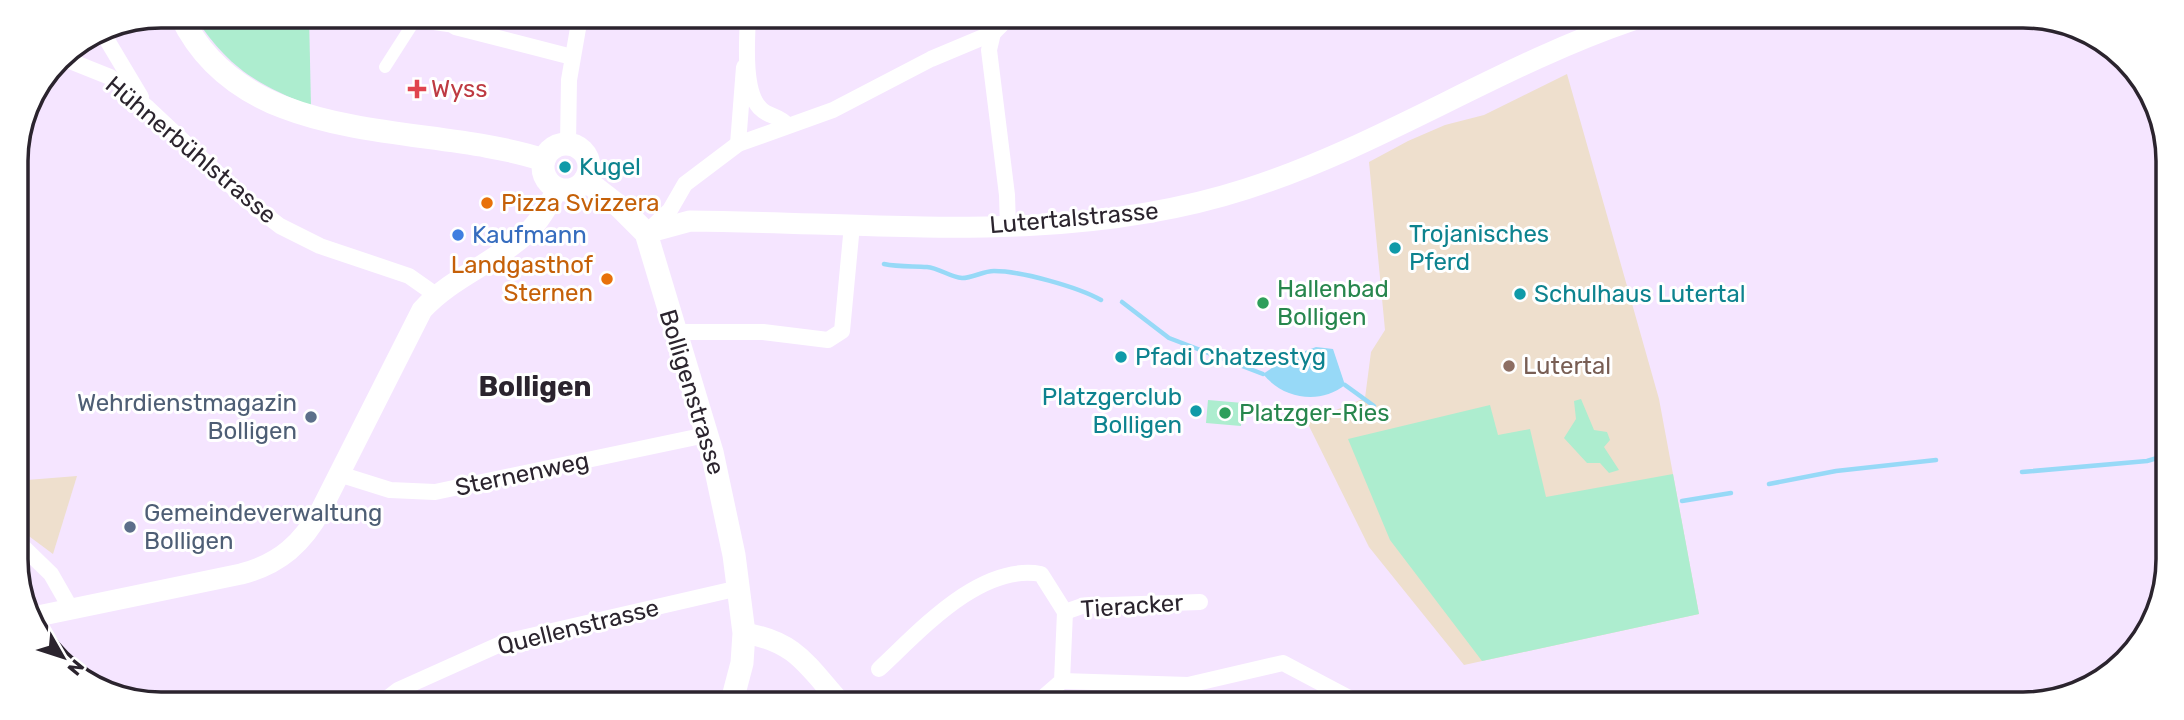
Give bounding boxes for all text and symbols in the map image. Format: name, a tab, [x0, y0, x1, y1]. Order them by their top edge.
street label: Hühnerbühlstrasse	[100, 70, 282, 230]
place label: Wyss	[431, 75, 488, 103]
marker: Wyss	[409, 81, 425, 97]
place label: Kugel	[579, 153, 641, 181]
marker: Kugel	[557, 159, 573, 175]
place label: Pizza Svizzera	[501, 189, 660, 217]
marker: Pizza Svizzera	[479, 195, 495, 211]
street label: Lutertalstrasse	[988, 197, 1160, 239]
place label: Trojanisches Pferd	[1409, 220, 1549, 276]
place label: Kaufmann	[472, 221, 587, 249]
marker: Kaufmann	[450, 227, 466, 243]
marker: Trojanisches Pferd	[1387, 240, 1403, 256]
place label: Landgasthof Sternen	[451, 251, 594, 307]
marker: Landgasthof Sternen	[599, 271, 615, 287]
place label: Hallenbad Bolligen	[1277, 275, 1389, 331]
place label: Schulhaus Lutertal	[1534, 280, 1745, 308]
marker: Schulhaus Lutertal	[1512, 286, 1528, 302]
marker: Hallenbad Bolligen	[1255, 295, 1271, 311]
street label: Bolligenstrasse	[654, 306, 730, 478]
place label: Pfadi Chatzestyg	[1135, 343, 1326, 371]
marker: Pfadi Chatzestyg	[1113, 349, 1129, 365]
place label: Lutertal	[1523, 352, 1611, 380]
marker: Lutertal	[1501, 358, 1517, 374]
district label: Bolligen	[478, 370, 592, 403]
place label: Platzgerclub Bolligen	[1042, 383, 1182, 439]
place label: Wehrdienstmagazin Bolligen	[77, 389, 297, 445]
place label: Platzger-Ries	[1239, 399, 1389, 427]
marker: Platzgerclub Bolligen	[1188, 403, 1204, 419]
marker: Platzger-Ries	[1217, 405, 1233, 421]
marker: Wehrdienstmagazin Bolligen	[303, 409, 319, 425]
street label: Sternenweg	[453, 446, 591, 502]
place label: Gemeindeverwaltung Bolligen	[144, 499, 382, 555]
marker: Gemeindeverwaltung Bolligen	[122, 519, 138, 535]
street label: Tieracker	[1080, 588, 1184, 624]
street label: Quellenstrasse	[494, 593, 662, 661]
north arrow	[28, 622, 98, 692]
text: N	[63, 655, 89, 680]

